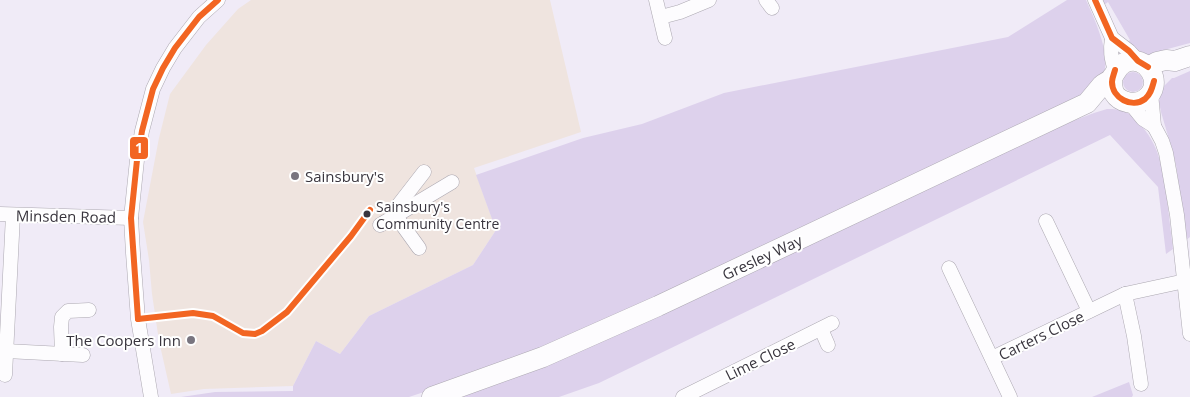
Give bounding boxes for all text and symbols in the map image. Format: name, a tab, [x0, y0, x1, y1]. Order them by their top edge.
line badge: 1	[129, 136, 149, 160]
text: 1	[135, 138, 143, 157]
place label: Sainsbury's	[305, 166, 384, 186]
marker: Sainsbury's	[289, 170, 301, 182]
place label: Sainsbury's Community Centre	[376, 197, 499, 233]
street label: Minsden Road	[16, 205, 116, 227]
marker: Sainsbury's Community Centre	[362, 209, 372, 219]
street label: Gresley Way	[719, 230, 806, 284]
street label: Carters Close	[995, 306, 1087, 364]
place label: The Coopers Inn	[66, 330, 181, 350]
street label: Lime Close	[722, 333, 798, 385]
marker: The Coopers Inn	[185, 334, 197, 346]

